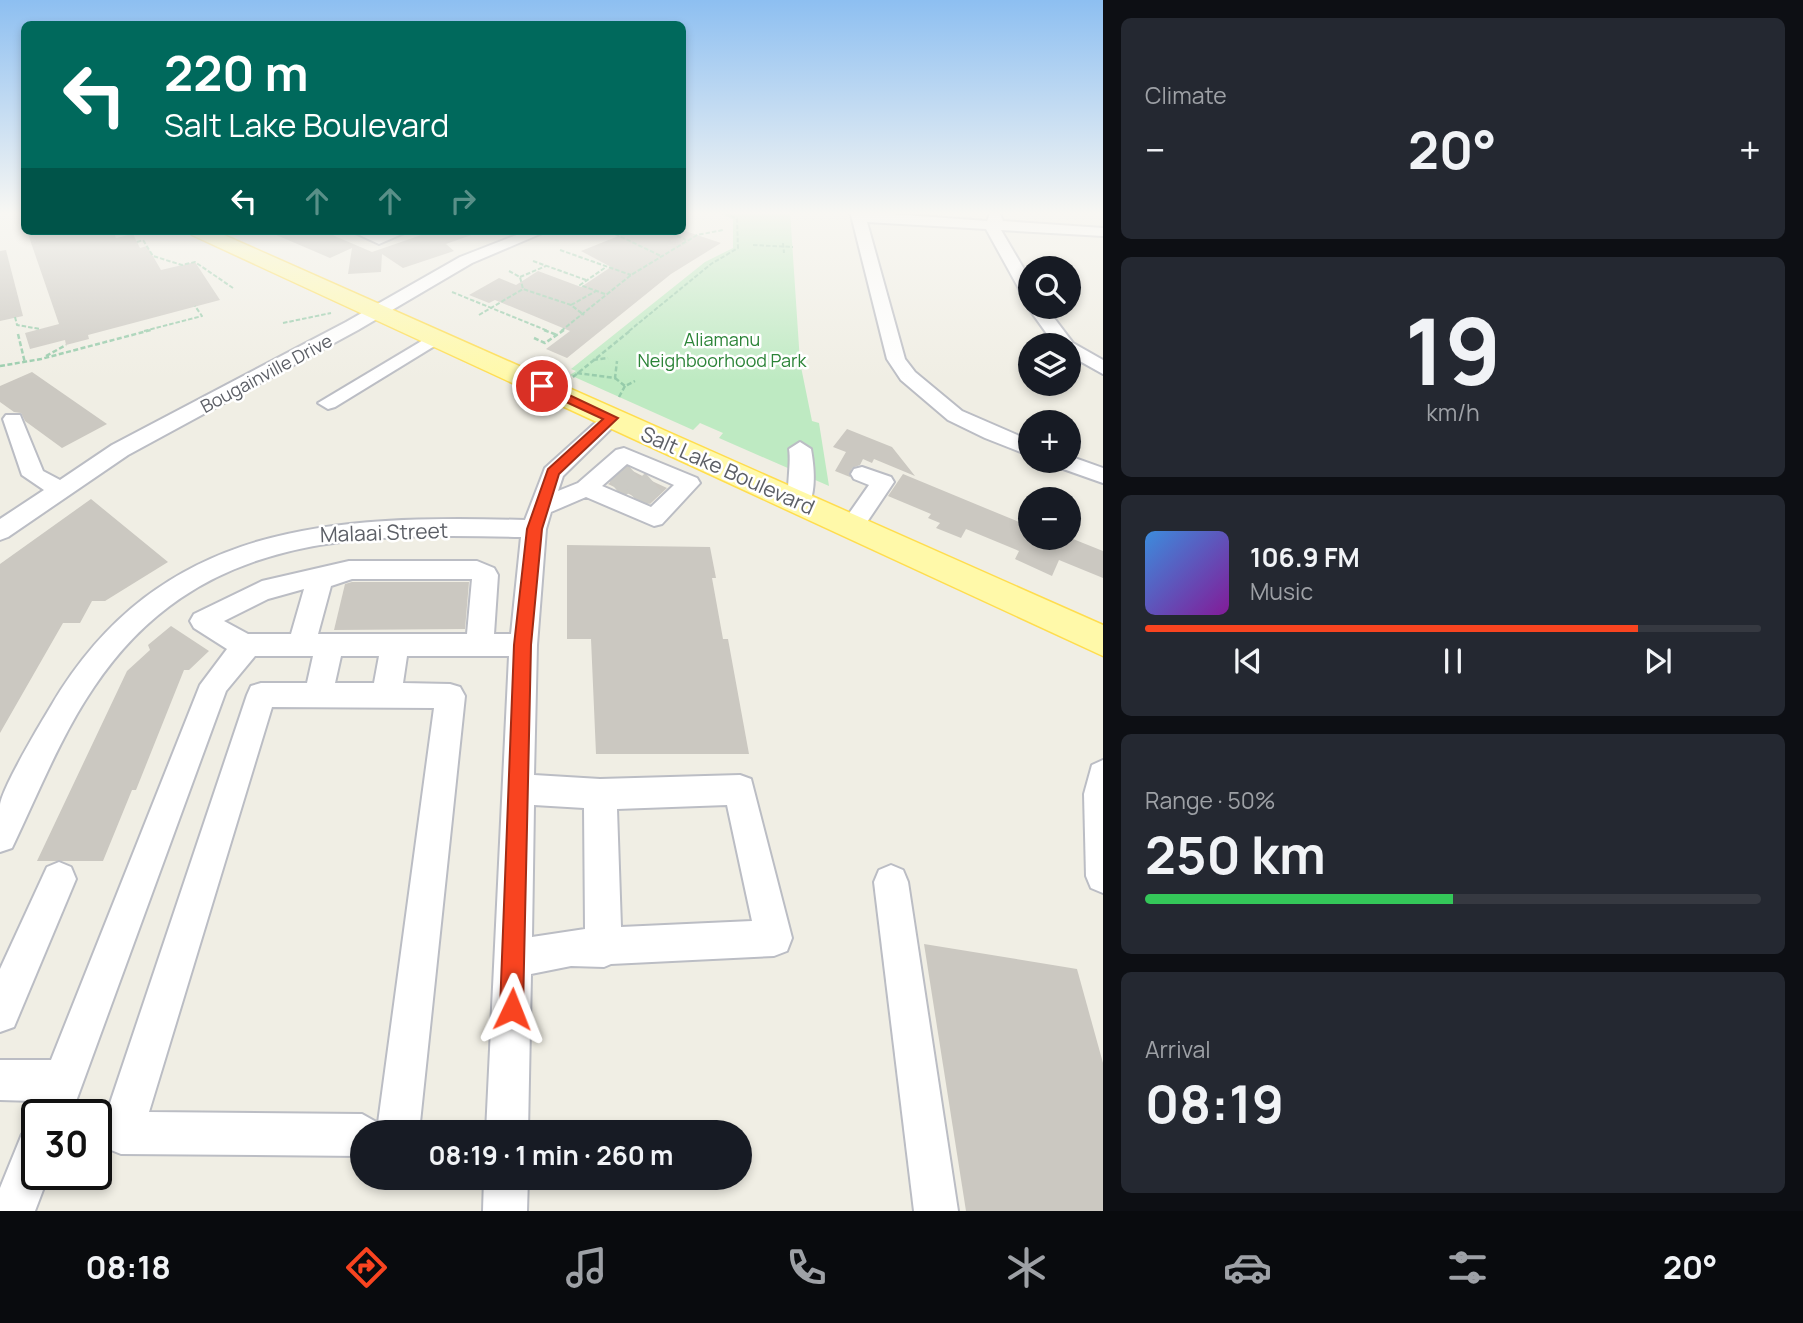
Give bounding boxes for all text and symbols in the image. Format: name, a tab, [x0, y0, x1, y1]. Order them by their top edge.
text: 220 m	[164, 39, 308, 106]
icon: left	[49, 49, 140, 140]
text: Climate	[1145, 79, 1227, 111]
text: Salt Lake Boulevard	[164, 103, 449, 147]
text: 20°	[1408, 114, 1497, 185]
text: −	[1145, 123, 1166, 175]
text: +	[1739, 123, 1761, 175]
icon: left	[225, 182, 263, 220]
icon: ahead	[298, 182, 336, 220]
icon: ahead	[371, 182, 409, 220]
icon: right	[444, 182, 482, 220]
map controls	[1018, 256, 1081, 550]
button: search	[1018, 256, 1081, 319]
text: 19	[1405, 288, 1501, 412]
park label: Aliamanu Neighboorhood Park	[638, 327, 808, 372]
street label: Bougainville Drive	[196, 328, 336, 418]
button: layers	[1018, 333, 1081, 396]
pin	[512, 356, 572, 416]
icon: arrive	[523, 367, 561, 405]
text: km/h	[1426, 396, 1480, 428]
button: +	[1018, 410, 1081, 473]
street label: Salt Lake Boulevard	[637, 419, 819, 521]
button: −	[1018, 487, 1081, 550]
street label: Malaai Street	[319, 516, 449, 548]
text: 106.9 FM	[1250, 539, 1360, 575]
text: Music	[1250, 575, 1313, 607]
icon: previous	[1229, 642, 1267, 680]
icon: pause	[1434, 642, 1472, 680]
icon: next	[1639, 642, 1677, 680]
text: Range · 50%	[1145, 784, 1275, 816]
text: 250 km	[1145, 819, 1326, 890]
position arrow	[475, 972, 549, 1046]
text: Arrival	[1145, 1033, 1211, 1065]
text: 08:19	[1145, 1068, 1284, 1139]
speed limit sign: 30	[21, 1099, 112, 1190]
text: 08:19 · 1 min · 260 m	[429, 1137, 674, 1173]
icon: directions	[342, 1243, 391, 1292]
icon: music	[562, 1243, 611, 1292]
icon: phone	[782, 1243, 831, 1292]
icon: climate	[1002, 1243, 1051, 1292]
icon: car	[1223, 1243, 1272, 1292]
icon: filters	[1443, 1243, 1492, 1292]
text: 08:18	[86, 1245, 171, 1289]
text: 20°	[1663, 1245, 1717, 1289]

